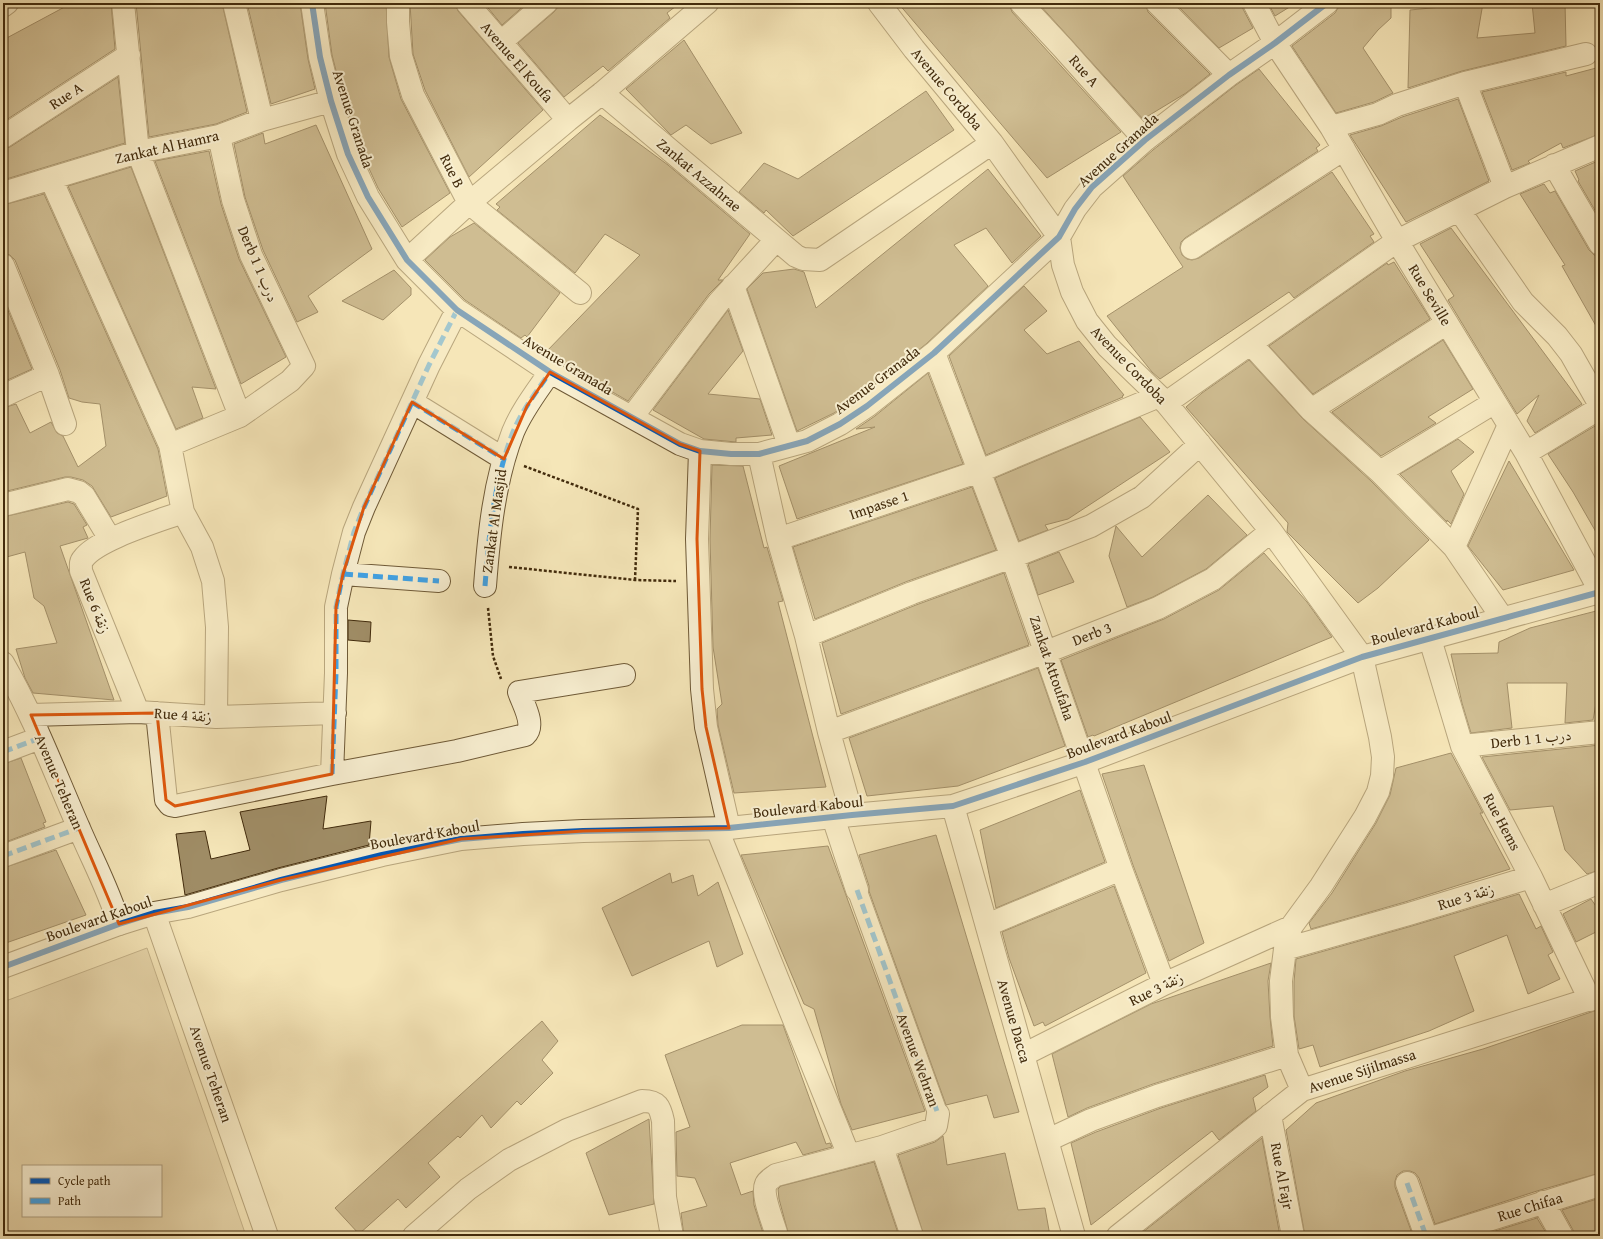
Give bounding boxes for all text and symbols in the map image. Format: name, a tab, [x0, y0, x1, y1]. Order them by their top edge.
street label: Avenue El Koufa	[476, 17, 558, 107]
street label: Avenue Cordoba	[907, 43, 988, 134]
street label: Rue A	[1065, 50, 1104, 91]
street label: Avenue Granada	[328, 67, 379, 171]
street label: Rue A	[45, 77, 87, 114]
street label: Avenue Granada	[1073, 108, 1163, 192]
street label: Zankat Al Hamra	[113, 124, 221, 169]
street label: Zankat Azzahrae	[652, 133, 746, 216]
street label: Rue B	[435, 150, 470, 191]
street label: Derb 1 درب 1	[233, 222, 284, 305]
street label: Rue Seville	[1404, 260, 1457, 330]
street label: Avenue Cordoba	[1086, 321, 1172, 409]
street label: Avenue Granada	[519, 329, 617, 400]
street label: Avenue Granada	[830, 341, 924, 419]
street label: Zankat Al Masjid	[476, 467, 511, 574]
street label: Impasse 1	[846, 485, 911, 524]
street label: Rue 6 زنقة	[75, 575, 116, 637]
street label: Boulevard Kaboul	[1369, 601, 1481, 650]
street label: Zankat Attoufaha	[1025, 613, 1080, 723]
street label: Derb 3	[1069, 616, 1115, 651]
street label: Rue 4 زنقة	[153, 702, 213, 727]
street label: Boulevard Kaboul	[1063, 706, 1174, 763]
street label: Derb 1 درب 1	[1490, 724, 1572, 753]
street label: Avenue Teheran	[30, 731, 89, 833]
street label: Rue Hems	[1479, 789, 1526, 854]
street label: Boulevard Kaboul	[752, 790, 864, 823]
street label: Boulevard Kaboul	[369, 815, 481, 854]
street label: Rue 3 زنقة	[1435, 878, 1497, 915]
street label: Boulevard Kaboul	[43, 891, 155, 946]
street label: Rue 3 زنقة	[1125, 966, 1186, 1011]
street label: Avenue Dacca	[993, 977, 1036, 1065]
street label: Avenue Wehran	[892, 1010, 945, 1110]
street label: Avenue Teheran	[185, 1023, 238, 1126]
street label: Avenue Sijilmassa	[1305, 1043, 1418, 1098]
street label: Rue Al Fajr	[1266, 1141, 1299, 1211]
legend	[22, 1165, 162, 1217]
text: Cycle path	[58, 1172, 111, 1189]
street label: Rue Chifaa	[1495, 1187, 1565, 1226]
text: Path	[58, 1192, 81, 1209]

